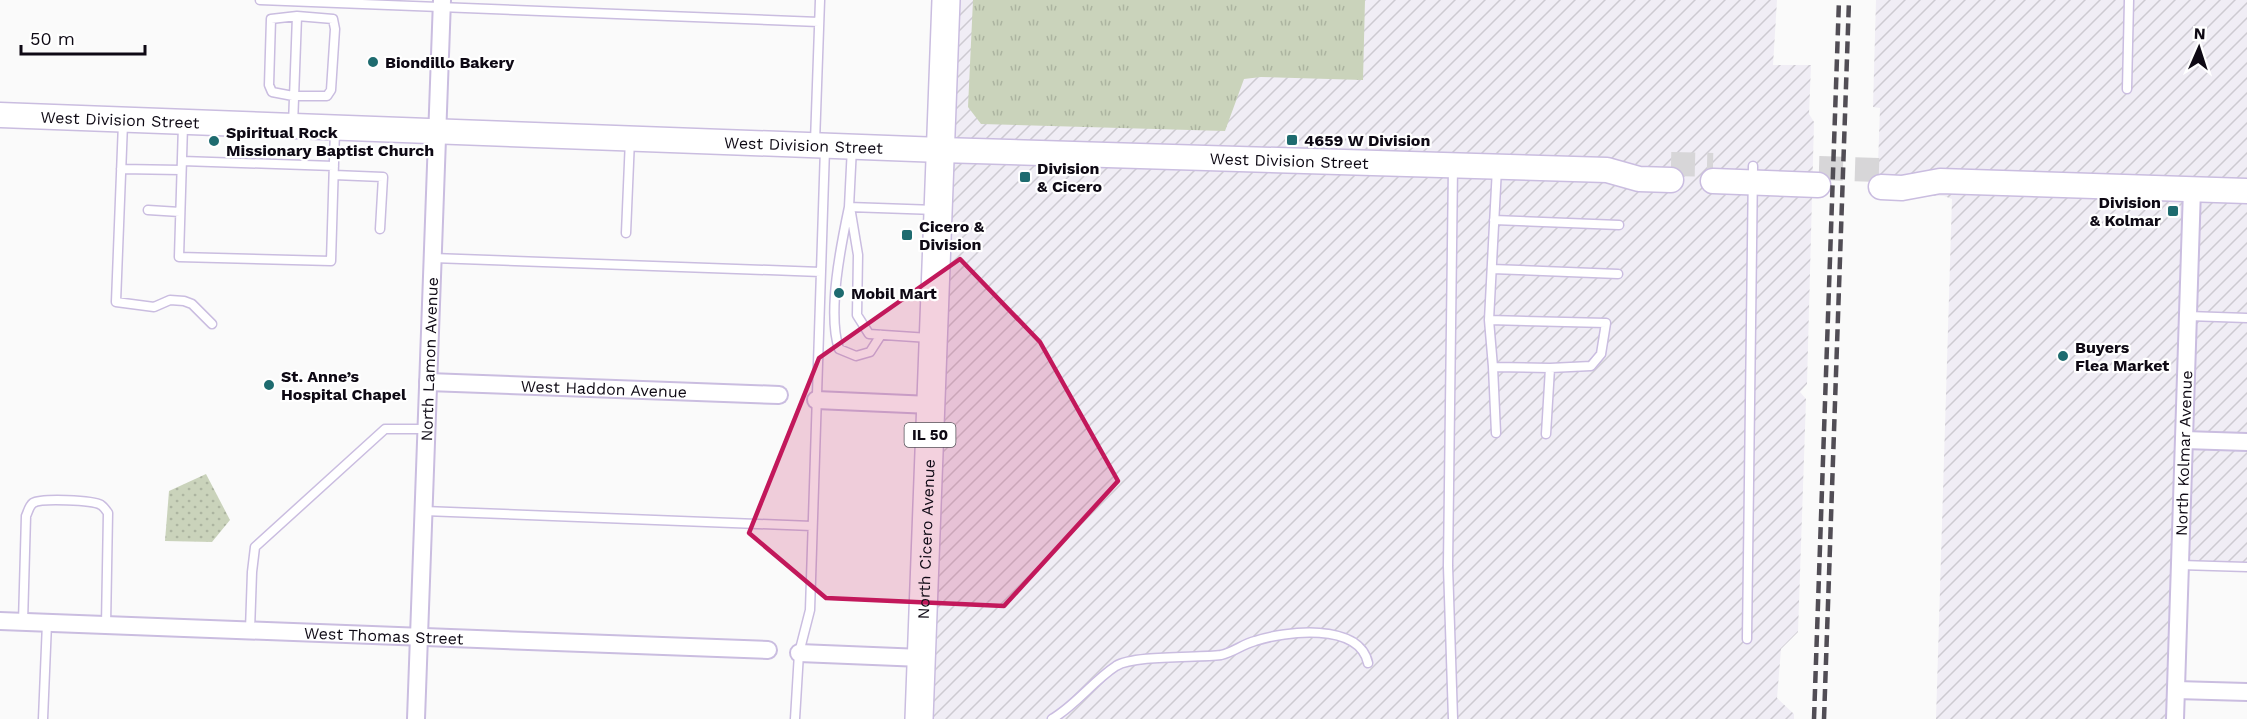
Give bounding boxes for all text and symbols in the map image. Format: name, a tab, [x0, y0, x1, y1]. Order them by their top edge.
scale bar	[21, 18, 146, 56]
north arrow	[2169, 18, 2229, 78]
text: N	[2193, 24, 2206, 43]
text: 50 m	[30, 28, 75, 49]
place label: Biondillo Bakery	[385, 53, 515, 72]
marker: Biondillo Bakery	[366, 55, 380, 69]
street label: West Division Street	[40, 108, 200, 132]
place label: Spiritual Rock Missionary Baptist Church	[226, 123, 434, 160]
place label: 4659 W Division	[1304, 131, 1430, 150]
street label: West Division Street	[724, 133, 883, 158]
marker: 4659 W Division	[1285, 133, 1299, 147]
marker: Spiritual Rock Missionary Baptist Church	[207, 134, 221, 148]
street label: West Division Street	[1209, 149, 1369, 173]
place label: Division & Cicero	[1037, 159, 1103, 196]
marker: Division & Cicero	[1018, 170, 1032, 184]
place label: Division & Kolmar	[2090, 193, 2161, 230]
marker: Division & Kolmar	[2166, 204, 2180, 218]
place label: Cicero & Division	[919, 217, 985, 254]
marker: Cicero & Division	[900, 228, 914, 242]
street label: North Lamon Avenue	[417, 277, 442, 442]
place label: Mobil Mart	[851, 284, 937, 303]
marker: Mobil Mart	[832, 286, 846, 300]
place label: Buyers Flea Market	[2075, 338, 2169, 375]
marker: Buyers Flea Market	[2056, 349, 2070, 363]
place label: St. Anne’s Hospital Chapel	[281, 367, 407, 404]
street label: North Kolmar Avenue	[2172, 370, 2196, 536]
street label: West Haddon Avenue	[520, 376, 687, 402]
marker: St. Anne’s Hospital Chapel	[262, 378, 276, 392]
road number: IL 50	[904, 423, 956, 447]
street label: North Cicero Avenue	[914, 459, 939, 620]
street label: West Thomas Street	[304, 623, 464, 649]

